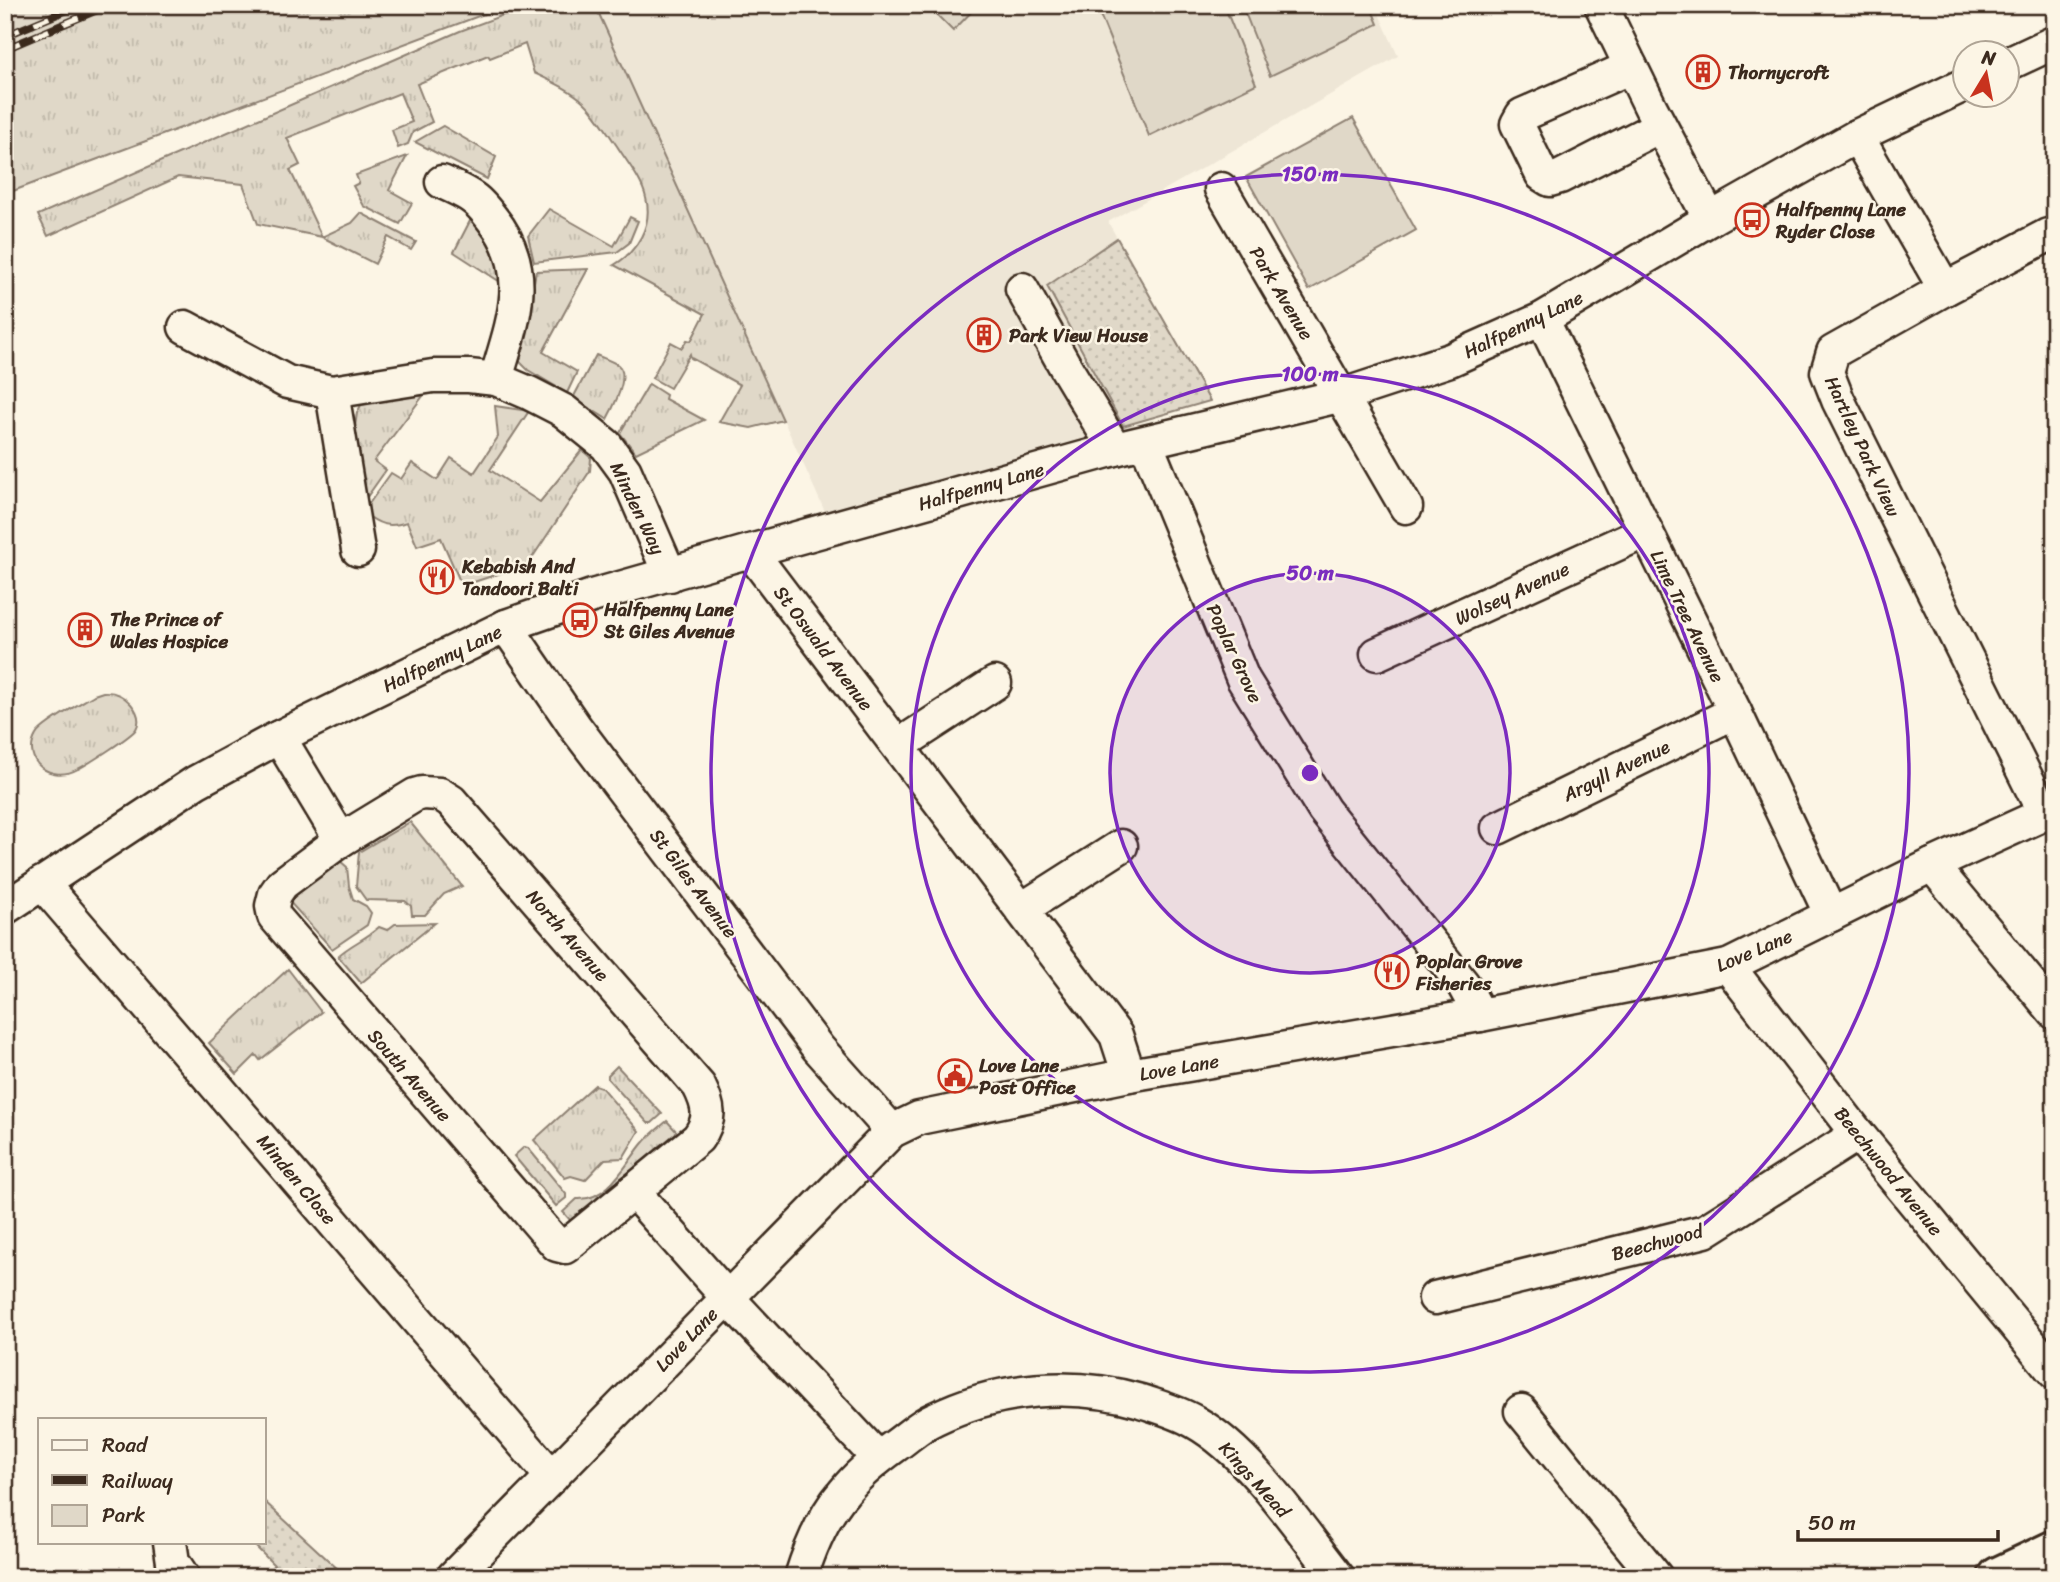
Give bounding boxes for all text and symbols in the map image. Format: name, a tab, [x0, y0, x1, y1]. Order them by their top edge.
north arrow	[1952, 38, 2022, 108]
text: N	[1979, 40, 1999, 75]
building icon: Thornycroft	[1684, 53, 1722, 91]
place label: Thornycroft	[1728, 56, 1830, 89]
text: 150 m	[1282, 155, 1339, 193]
place label: Halfpenny Lane Ryder Close	[1775, 193, 1906, 248]
bus stop icon: Halfpenny Lane Ryder Close	[1733, 201, 1771, 239]
street label: Park Avenue	[1240, 240, 1323, 347]
street label: Halfpenny Lane	[1458, 281, 1589, 368]
building icon: Park View House	[965, 316, 1003, 354]
place label: Park View House	[1009, 319, 1149, 352]
text: 100 m	[1281, 355, 1339, 393]
street label: Hartley Park View	[1815, 370, 1910, 523]
street label: Halfpenny Lane	[914, 453, 1048, 520]
street label: Minden Way	[601, 456, 674, 561]
street label: Lime Tree Avenue	[1641, 544, 1734, 689]
place label: Kebabish And Tandoori Balti	[461, 550, 579, 605]
street label: Wolsey Avenue	[1449, 552, 1575, 635]
text: 50 m	[1286, 554, 1335, 592]
restaurant icon: Kebabish And Tandoori Balti	[418, 558, 456, 596]
street label: St Oswald Avenue	[765, 578, 882, 719]
place label: Halfpenny Lane St Giles Avenue	[603, 593, 735, 648]
street label: Poplar Grove	[1197, 598, 1272, 709]
bus stop icon: Halfpenny Lane St Giles Avenue	[561, 601, 599, 639]
place label: The Prince of Wales Hospice	[110, 603, 228, 658]
building icon: The Prince of Wales Hospice	[66, 611, 104, 649]
street label: Halfpenny Lane	[377, 615, 508, 702]
street label: Argyll Avenue	[1556, 730, 1676, 811]
centre of rings	[1298, 761, 1322, 785]
street label: St Giles Avenue	[641, 821, 746, 946]
street label: North Avenue	[518, 881, 618, 989]
street label: Love Lane	[1711, 919, 1798, 981]
place label: Poplar Grove Fisheries	[1415, 945, 1523, 1000]
restaurant icon: Poplar Grove Fisheries	[1373, 953, 1411, 991]
street label: South Avenue	[359, 1021, 460, 1130]
street label: Love Lane	[1137, 1044, 1222, 1091]
place label: Love Lane Post Office	[979, 1049, 1076, 1104]
public building icon: Love Lane Post Office	[936, 1057, 974, 1095]
street label: Beechwood Avenue	[1826, 1099, 1952, 1244]
street label: Minden Close	[248, 1126, 345, 1233]
street label: Beechwood	[1608, 1214, 1708, 1270]
street label: Love Lane	[647, 1299, 726, 1380]
legend	[38, 1418, 266, 1544]
text: Road	[102, 1426, 149, 1464]
street label: Kings Mead	[1211, 1433, 1300, 1527]
text: Railway	[102, 1462, 173, 1500]
text: Park	[102, 1496, 145, 1534]
scale bar	[1798, 1498, 1997, 1542]
text: 50 m	[1808, 1504, 1856, 1542]

